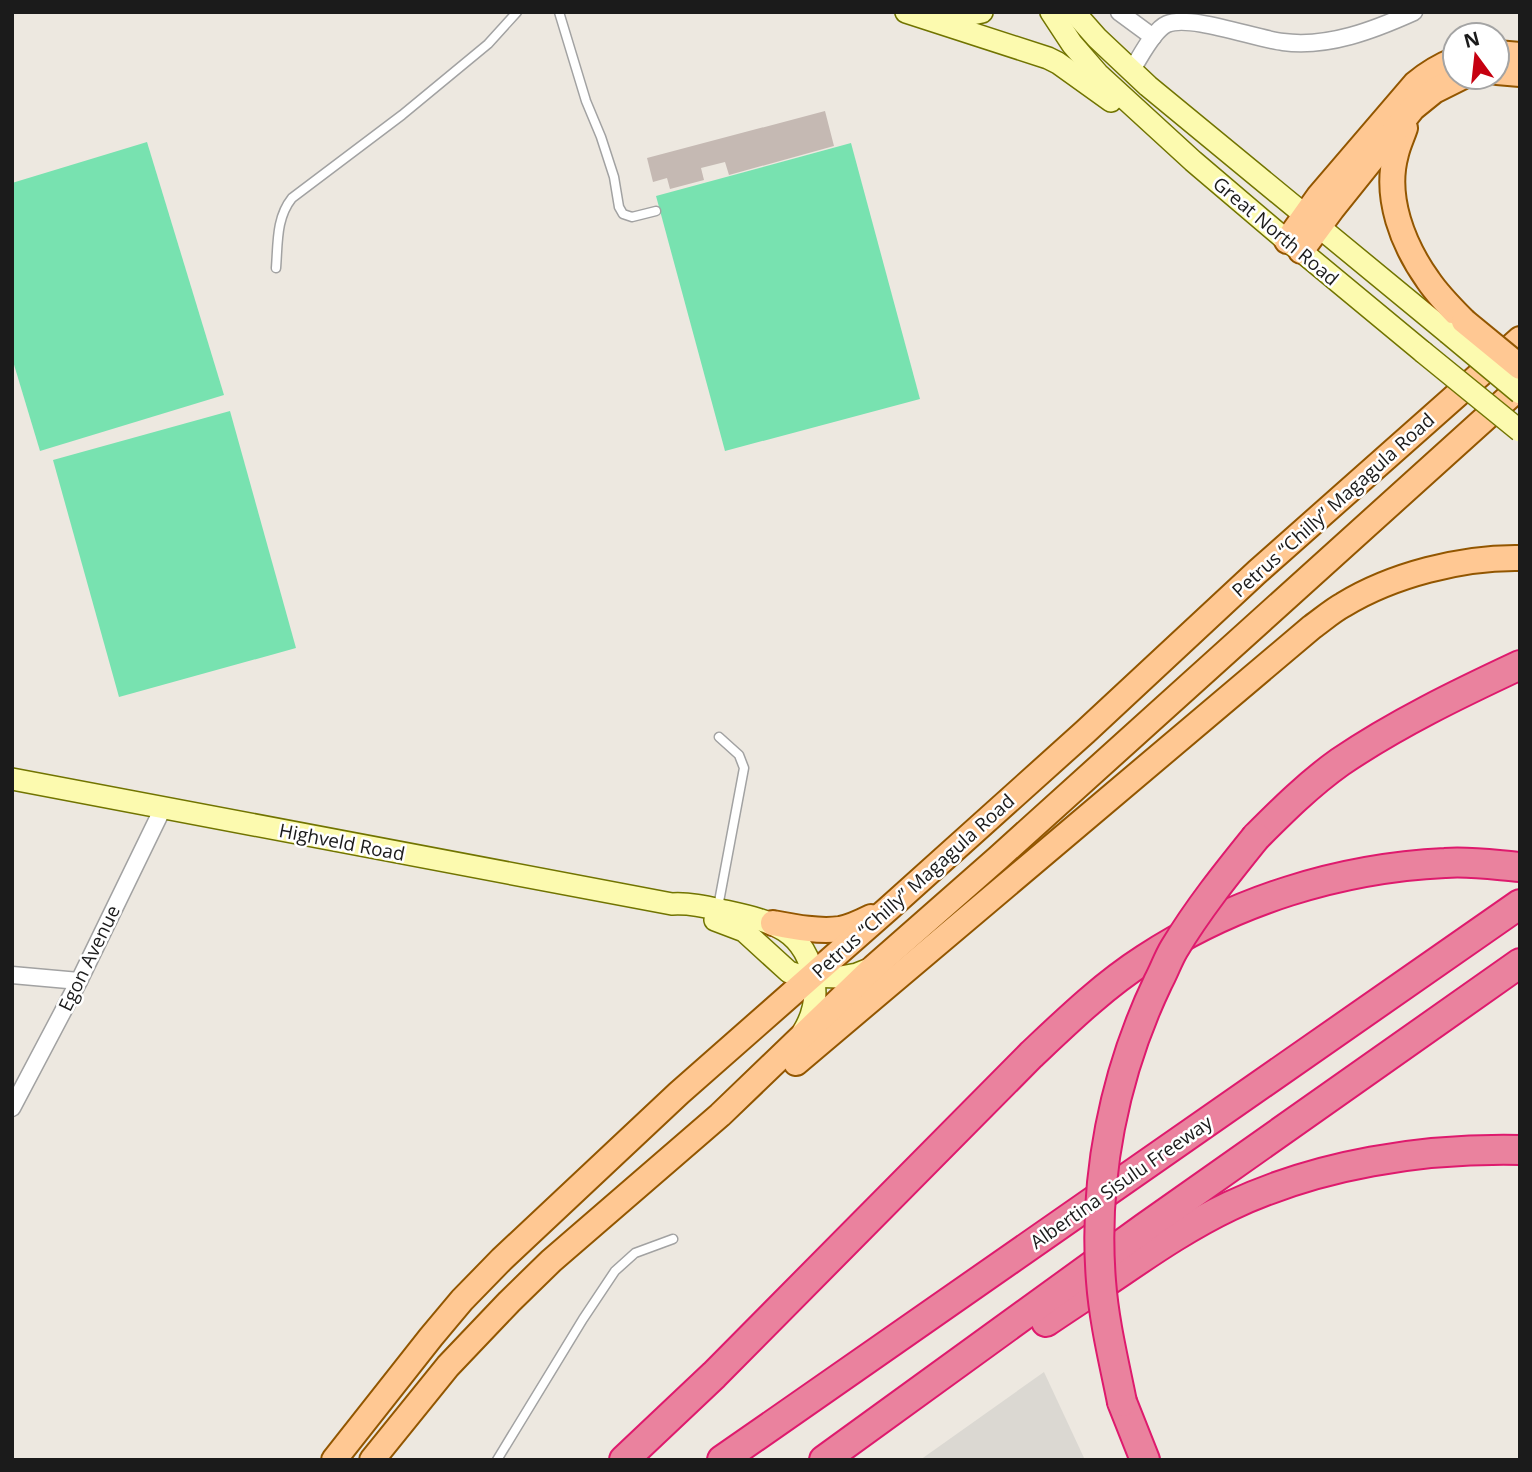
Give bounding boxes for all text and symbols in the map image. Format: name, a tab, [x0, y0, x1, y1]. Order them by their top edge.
north arrow	[1441, 21, 1511, 91]
text: N	[1461, 25, 1482, 54]
street label: Great North Road	[1208, 171, 1344, 291]
street label: Petrus “Chilly” Magagula Road	[1226, 407, 1440, 603]
street label: Petrus “Chilly” Magagula Road	[806, 788, 1020, 984]
street label: Highveld Road	[277, 817, 407, 867]
street label: Egon Avenue	[52, 901, 126, 1015]
street label: Albertina Sisulu Freeway	[1025, 1109, 1218, 1255]

